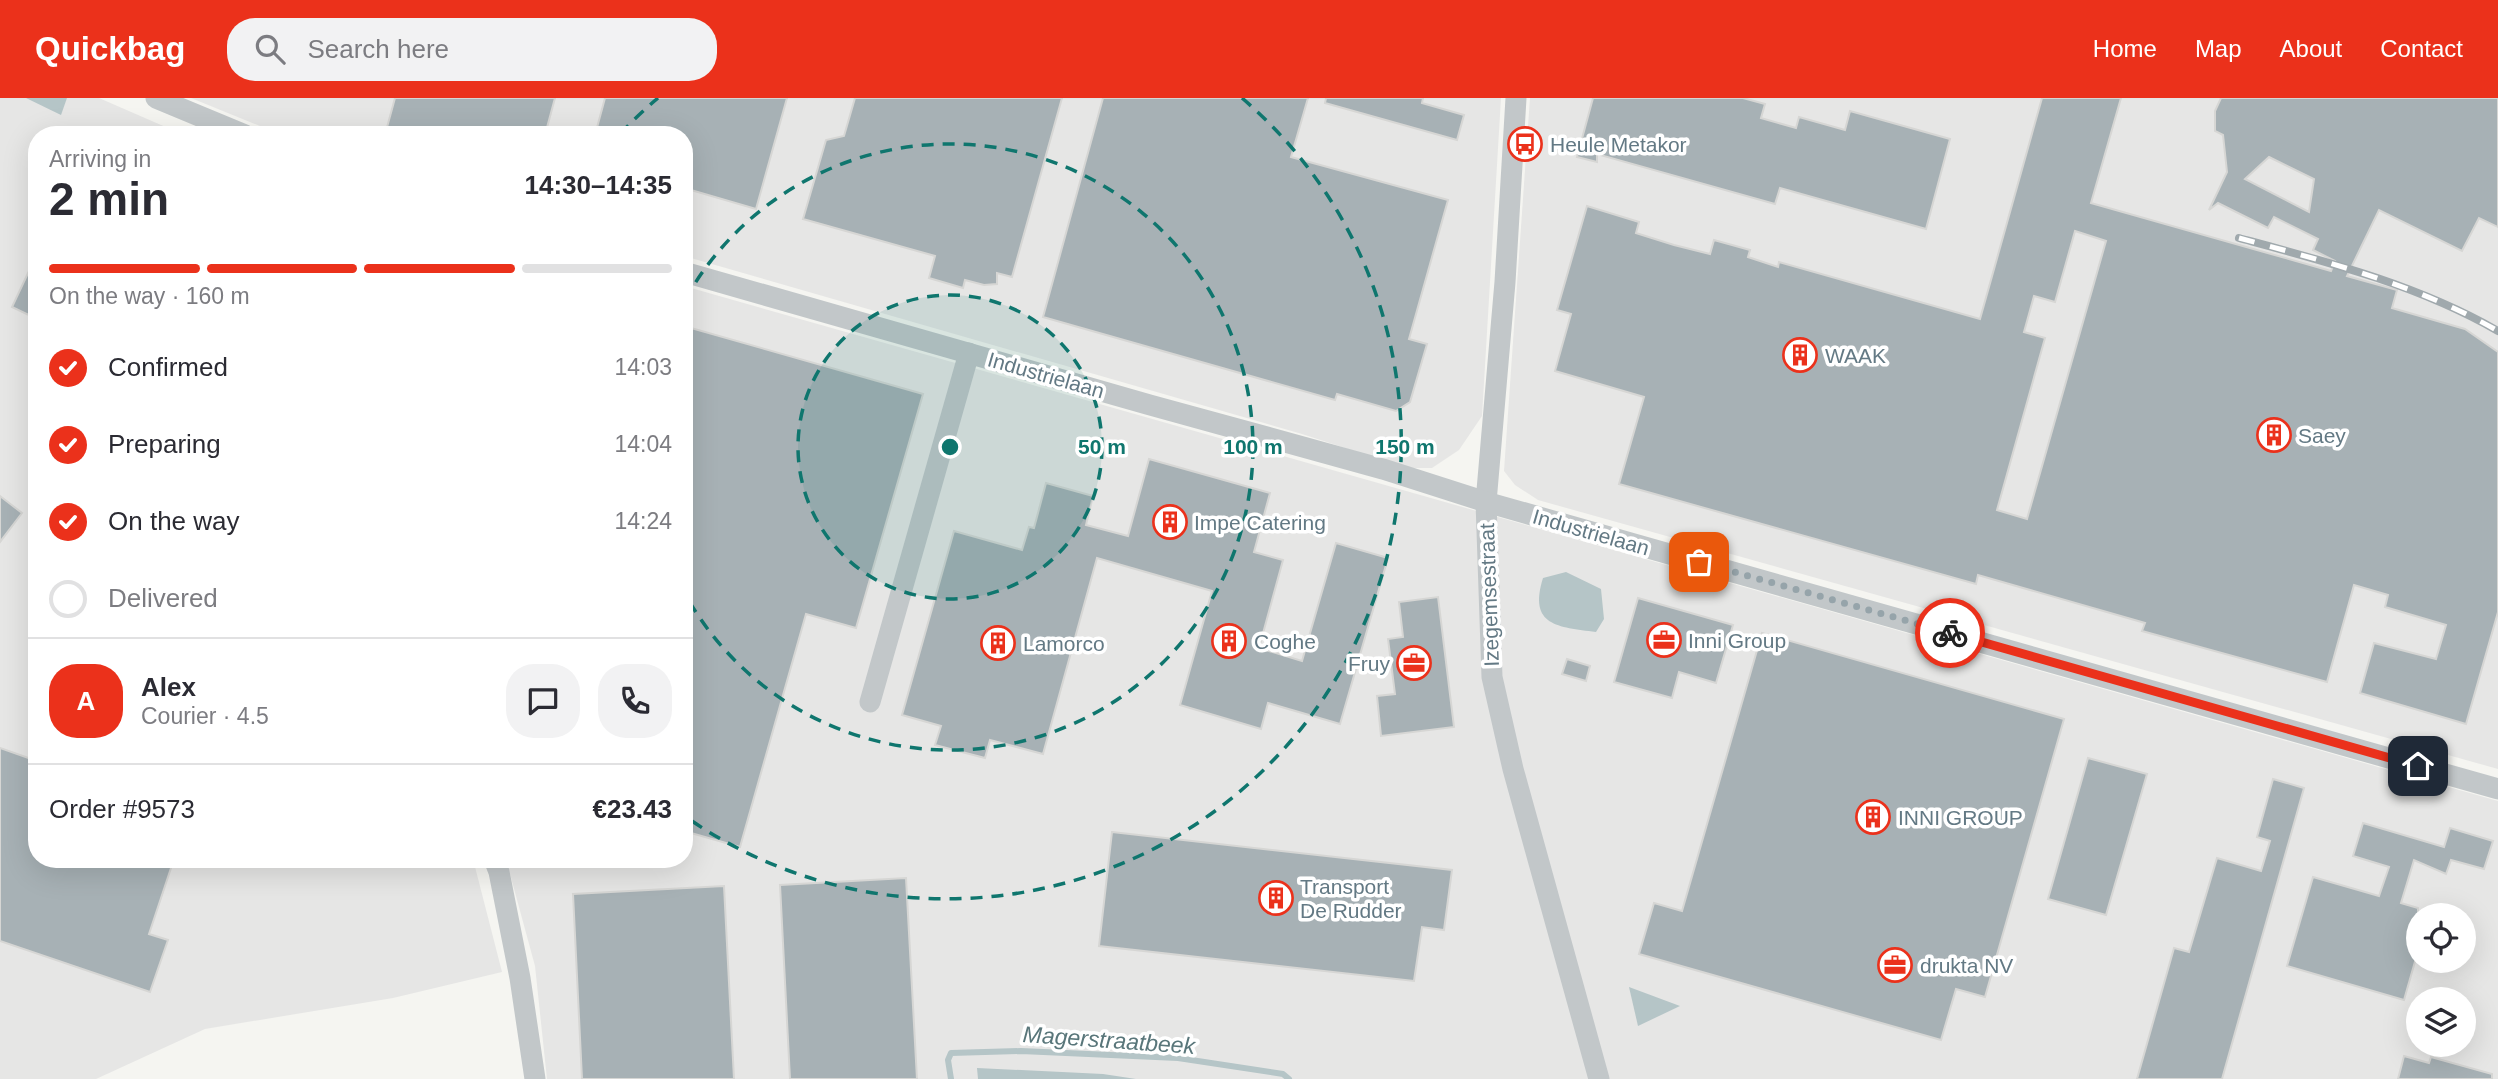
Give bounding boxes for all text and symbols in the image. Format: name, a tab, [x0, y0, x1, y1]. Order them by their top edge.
search box	[227, 18, 717, 81]
text: Quickbag	[35, 30, 185, 67]
icon: search	[251, 30, 289, 68]
text: Search here	[307, 34, 449, 64]
text: Home	[2093, 35, 2157, 62]
text: Map	[2195, 35, 2242, 62]
text: About	[2280, 35, 2342, 62]
text: Contact	[2380, 35, 2463, 62]
bus stop icon: Heule Metakor	[1506, 125, 1544, 163]
place label: Heule Metakor	[1550, 133, 1687, 156]
text: Arriving in	[49, 146, 151, 172]
text: 14:30–14:35	[525, 170, 672, 200]
text: 2 min	[49, 173, 169, 225]
text: On the way · 160 m	[49, 283, 250, 309]
building icon: WAAK	[1781, 336, 1819, 374]
place label: WAAK	[1825, 344, 1886, 367]
street label: Industrielaan	[985, 347, 1107, 403]
icon: check	[49, 349, 87, 387]
text: Confirmed	[108, 352, 228, 382]
text: 14:03	[614, 354, 672, 380]
building icon: Saey	[2255, 416, 2293, 454]
place label: Saey	[2298, 424, 2346, 447]
icon: check	[49, 426, 87, 464]
text: Preparing	[108, 429, 221, 459]
text: 14:04	[614, 431, 672, 457]
centre of rings	[938, 435, 962, 459]
text: 50 m	[1078, 435, 1126, 458]
text: 100 m	[1223, 435, 1283, 458]
text: 150 m	[1375, 435, 1435, 458]
icon: check	[49, 503, 87, 541]
building icon: Impe Catering	[1151, 503, 1189, 541]
street label: Industrielaan	[1530, 504, 1652, 560]
text: On the way	[108, 506, 240, 536]
text: 14:24	[614, 508, 672, 534]
place label: Impe Catering	[1194, 511, 1326, 534]
street label: Izegemsestraat	[1475, 523, 1503, 667]
pin	[1669, 532, 1729, 592]
icon: bag	[1680, 543, 1718, 581]
text: Delivered	[108, 583, 218, 613]
courier	[1915, 598, 1985, 668]
icon: bike	[1931, 614, 1969, 652]
office icon: Inni Group	[1645, 621, 1683, 659]
building icon: Coghe	[1210, 622, 1248, 660]
building icon: Lamorco	[979, 624, 1017, 662]
place label: Inni Group	[1688, 629, 1786, 652]
place label: Coghe	[1254, 630, 1316, 653]
place label: Lamorco	[1023, 632, 1105, 655]
office icon: Fruy	[1395, 644, 1433, 682]
place label: Fruy	[1348, 652, 1391, 675]
button: chat	[506, 664, 580, 738]
button: phone	[598, 664, 672, 738]
text: Alex	[141, 672, 196, 702]
text: A	[77, 686, 95, 716]
text: Courier · 4.5	[141, 703, 269, 729]
pin	[2388, 736, 2448, 796]
icon: home	[2399, 747, 2437, 785]
text: Order #9573	[49, 794, 195, 824]
text: €23.43	[592, 794, 672, 824]
building icon: INNI GROUP	[1854, 798, 1892, 836]
place label: INNI GROUP	[1898, 806, 2023, 829]
place label: Transport De Rudder	[1300, 875, 1402, 922]
building icon: Transport De Rudder	[1257, 879, 1295, 917]
map controls	[2406, 903, 2476, 1057]
button: locate	[2406, 903, 2476, 973]
office icon: drukta NV	[1876, 946, 1914, 984]
place label: drukta NV	[1920, 954, 2013, 977]
button: layers	[2406, 987, 2476, 1057]
water label: Magerstraatbeek	[1022, 1021, 1197, 1059]

